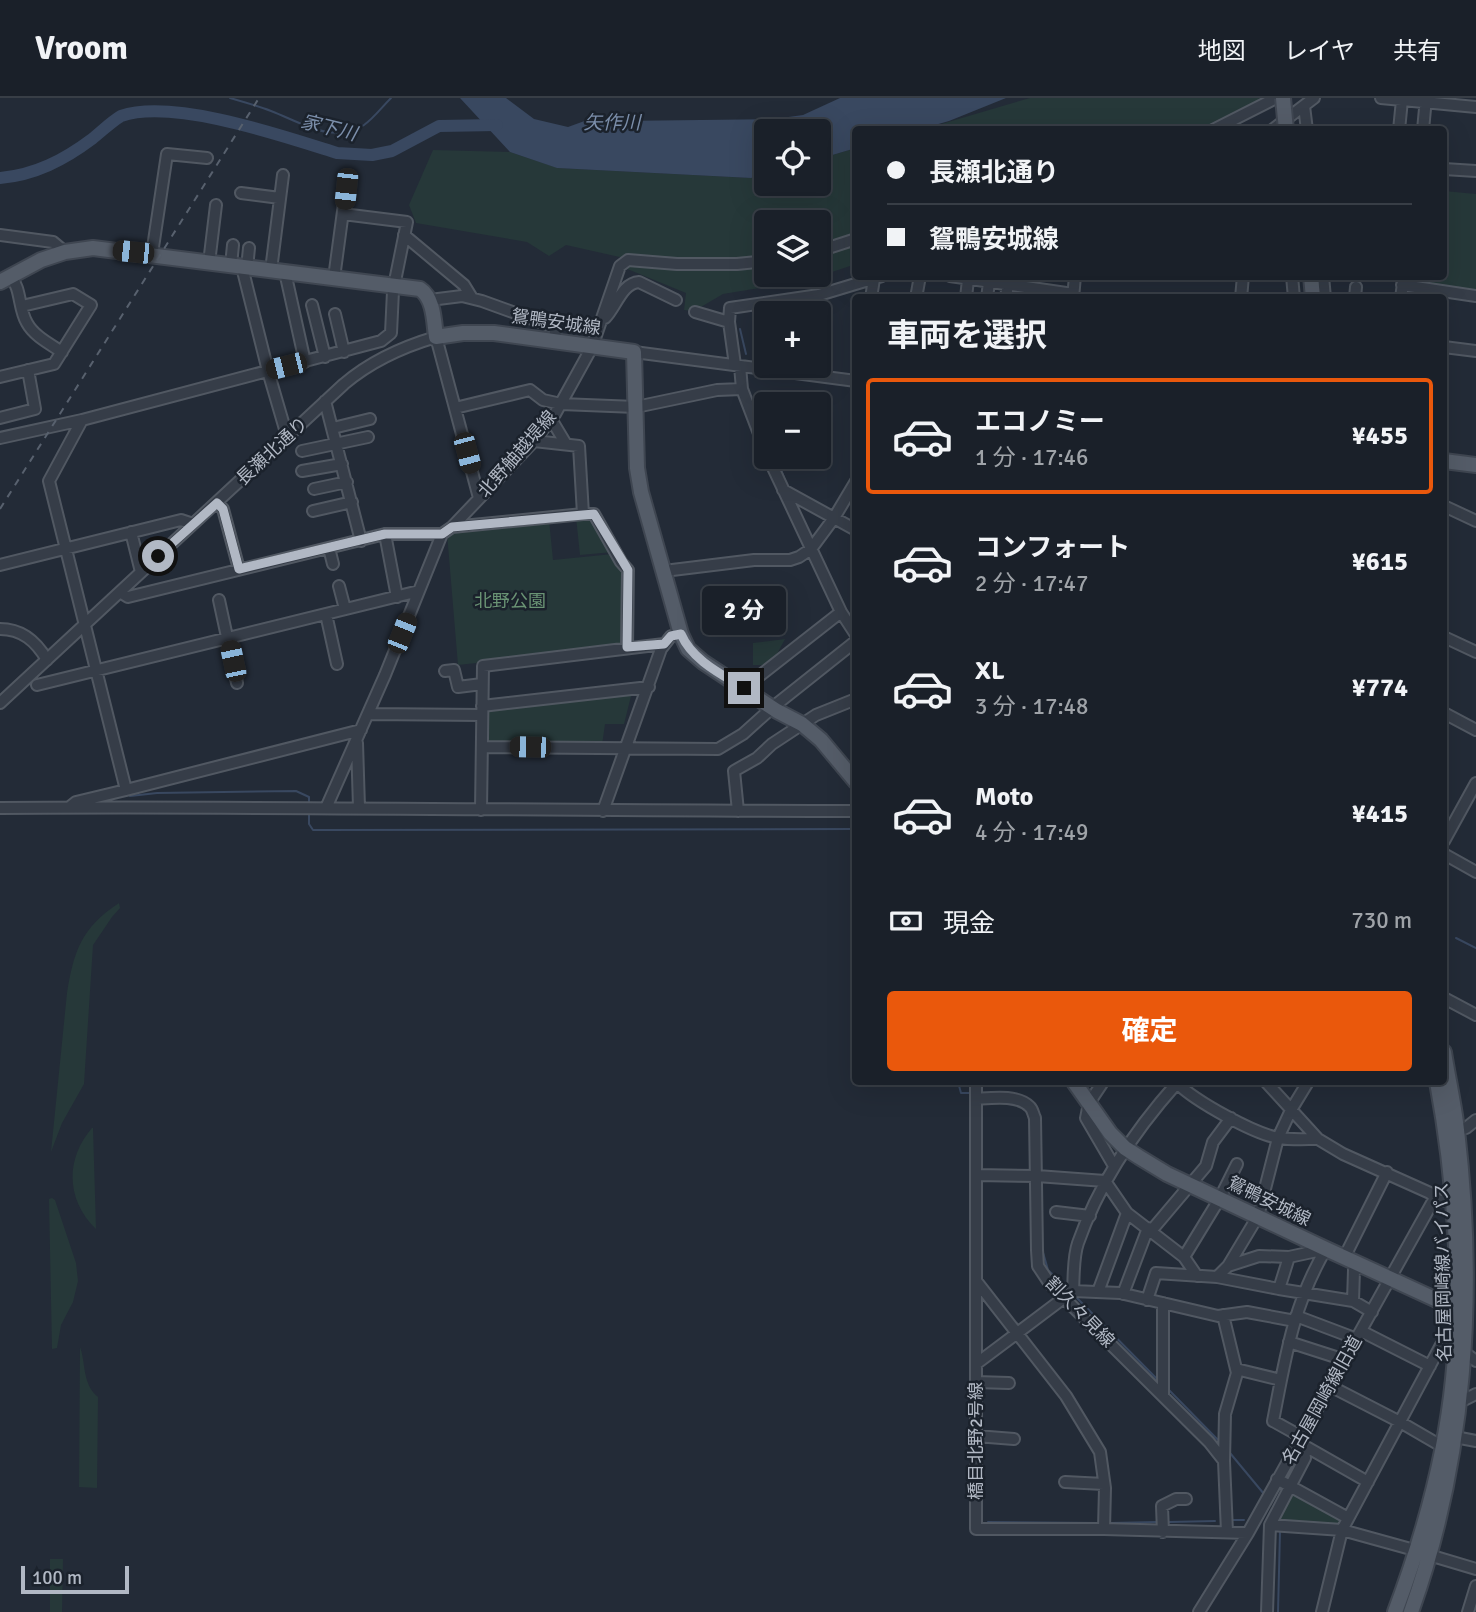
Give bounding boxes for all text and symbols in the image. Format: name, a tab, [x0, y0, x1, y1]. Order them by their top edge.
text: Vroom	[35, 28, 128, 69]
text: 地図	[1198, 36, 1246, 66]
text: レイヤ	[1284, 36, 1355, 66]
text: 共有	[1393, 36, 1441, 66]
water label: 家下川	[298, 109, 361, 147]
water label: 矢作川	[583, 111, 642, 135]
map controls	[754, 119, 831, 469]
button: locate	[754, 119, 831, 196]
text: 長瀬北通り	[929, 157, 1059, 189]
car	[334, 167, 359, 211]
button: layers	[754, 210, 831, 287]
text: 鴛鴨安城線	[929, 224, 1059, 256]
car	[112, 239, 155, 265]
button: +	[754, 301, 831, 378]
street label: 鴛鴨安城線	[510, 305, 602, 339]
text: 車両を選択	[887, 316, 1047, 355]
car	[264, 351, 309, 381]
button: −	[754, 392, 831, 469]
icon: car	[891, 405, 954, 468]
street label: 北野舳越堤線	[473, 406, 561, 502]
text: エコノミー	[975, 406, 1105, 438]
street label: 長瀬北通り	[232, 412, 312, 490]
text: ¥455	[1352, 420, 1408, 452]
car	[452, 430, 483, 476]
text: 1 分 · 17:46	[975, 443, 1088, 472]
icon: car	[891, 531, 954, 594]
text: コンフォート	[975, 532, 1130, 564]
route start	[142, 540, 174, 572]
text: ¥615	[1352, 546, 1408, 578]
text: 2 分 · 17:47	[975, 569, 1088, 598]
callout: 2 分	[702, 587, 786, 636]
park label: 北野公園	[474, 590, 546, 612]
text: 2 分	[724, 596, 764, 625]
car	[385, 610, 420, 656]
car	[219, 638, 248, 684]
text: XL	[975, 655, 1005, 687]
icon: car	[891, 657, 954, 720]
route end	[728, 672, 760, 704]
text: ¥774	[1352, 672, 1408, 704]
text: 3 分 · 17:48	[975, 692, 1088, 721]
car	[509, 736, 552, 758]
text: Moto	[975, 781, 1033, 813]
icon: car	[891, 783, 954, 846]
text: ¥415	[1352, 798, 1408, 830]
text: 4 分 · 17:49	[975, 818, 1088, 847]
icon: cash	[887, 902, 925, 940]
text: 730 m	[1351, 906, 1412, 935]
text: 現金	[943, 908, 995, 940]
button: 確定	[887, 991, 1412, 1071]
street label: 鴛鴨安城線	[1224, 1171, 1314, 1231]
street label: 名古屋岡崎線バイパス	[1430, 1182, 1456, 1362]
street label: 割久々見線	[1041, 1272, 1119, 1352]
street label: 名古屋岡崎線旧道	[1277, 1332, 1367, 1468]
street label: 橋目北野2号線	[965, 1382, 987, 1500]
scale bar	[21, 1563, 130, 1595]
text: 100 m	[32, 1566, 82, 1590]

